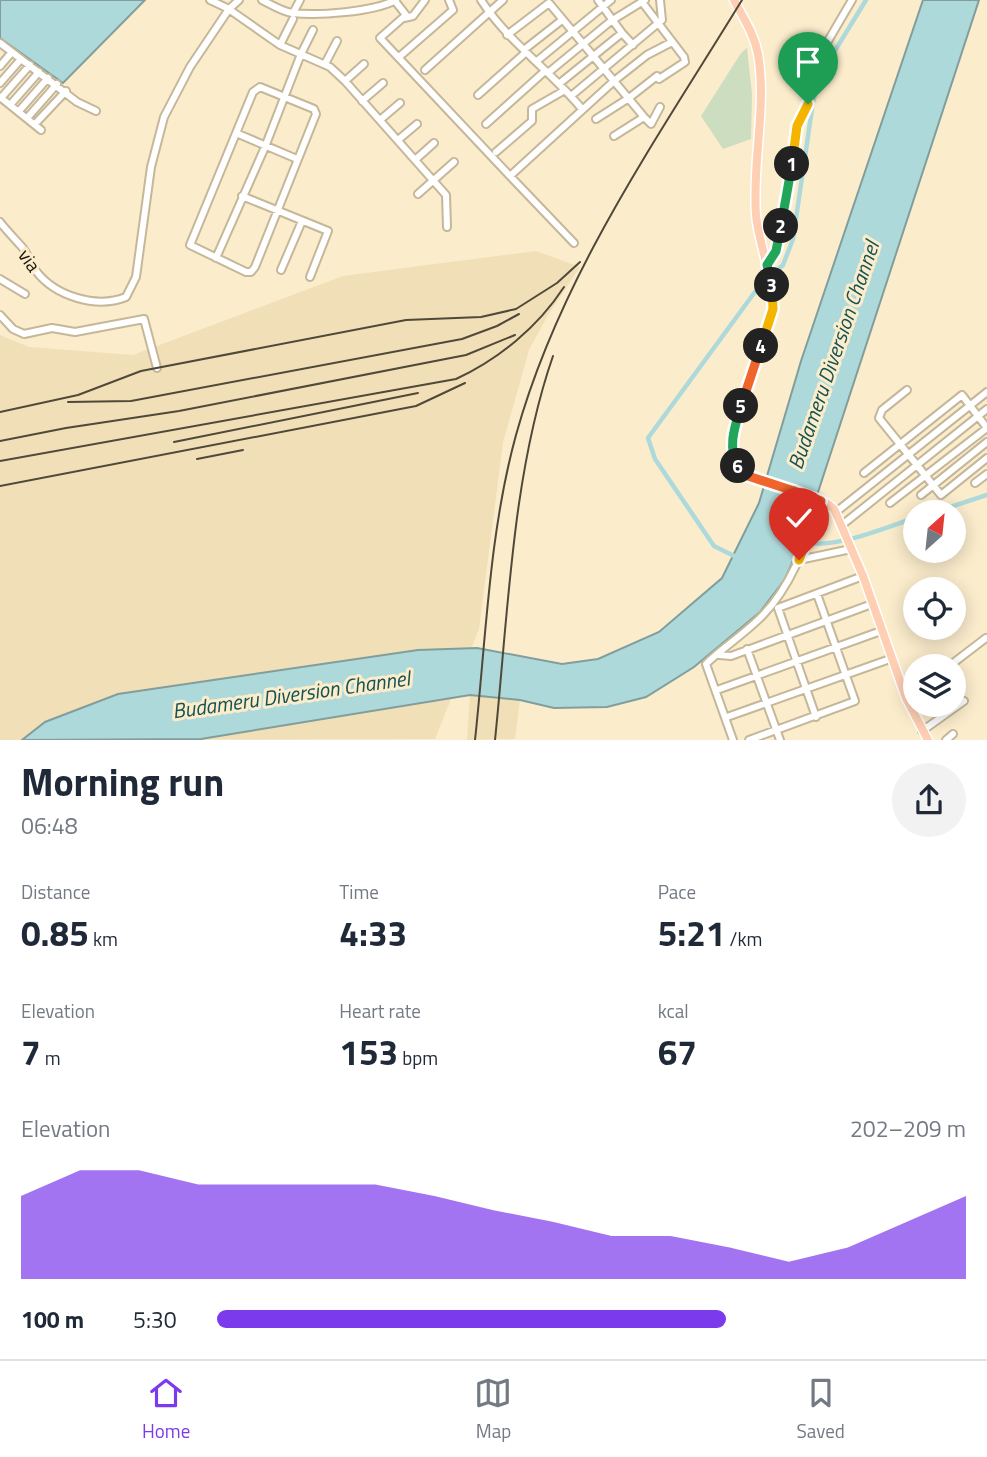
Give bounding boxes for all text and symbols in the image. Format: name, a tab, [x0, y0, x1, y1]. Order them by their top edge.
pin	[778, 32, 838, 104]
icon: arrive	[789, 43, 827, 81]
pin: 1	[774, 146, 810, 182]
text: 1	[786, 149, 797, 178]
pin: 2	[764, 208, 798, 244]
text: 2	[775, 211, 786, 240]
water label: Budameru Diversion Channel	[779, 234, 888, 473]
street label: via	[12, 242, 49, 278]
pin: 3	[754, 268, 790, 302]
text: 3	[766, 270, 777, 299]
pin: 4	[744, 328, 778, 364]
text: 4	[755, 331, 766, 360]
pin: 5	[724, 388, 758, 424]
text: 5	[735, 391, 746, 420]
pin: 6	[720, 448, 756, 484]
text: 6	[732, 451, 743, 480]
pin	[769, 488, 829, 560]
icon: check	[780, 499, 818, 537]
north arrow	[903, 500, 966, 564]
map controls	[903, 500, 966, 717]
button: locate	[903, 577, 966, 640]
button: layers	[903, 654, 966, 717]
water label: Budameru Diversion Channel	[170, 661, 414, 727]
text: Morning run	[21, 753, 224, 811]
button: share	[892, 763, 966, 837]
text: 06:48	[21, 808, 78, 843]
text: Distance	[21, 877, 90, 906]
text: Time	[339, 877, 379, 906]
text: Pace	[658, 877, 696, 906]
text: 0.85	[21, 906, 89, 960]
text: 4:33	[339, 906, 407, 960]
text: 5:21	[658, 906, 725, 960]
text: km	[89, 924, 118, 953]
text: /km	[725, 924, 762, 953]
text: Elevation	[21, 996, 95, 1025]
text: Heart rate	[339, 996, 421, 1025]
text: kcal	[658, 996, 689, 1025]
text: 7	[21, 1025, 41, 1079]
text: 153	[339, 1025, 398, 1079]
text: 67	[658, 1025, 697, 1079]
text: m	[41, 1043, 61, 1072]
text: bpm	[398, 1043, 438, 1072]
text: Elevation	[21, 1111, 110, 1146]
text: 202–209 m	[850, 1111, 966, 1146]
text: 100 m	[21, 1302, 84, 1337]
text: 5:30	[133, 1302, 177, 1337]
tab: Home	[142, 1374, 190, 1445]
tab: Map	[474, 1374, 512, 1445]
tab: Saved	[797, 1374, 845, 1445]

